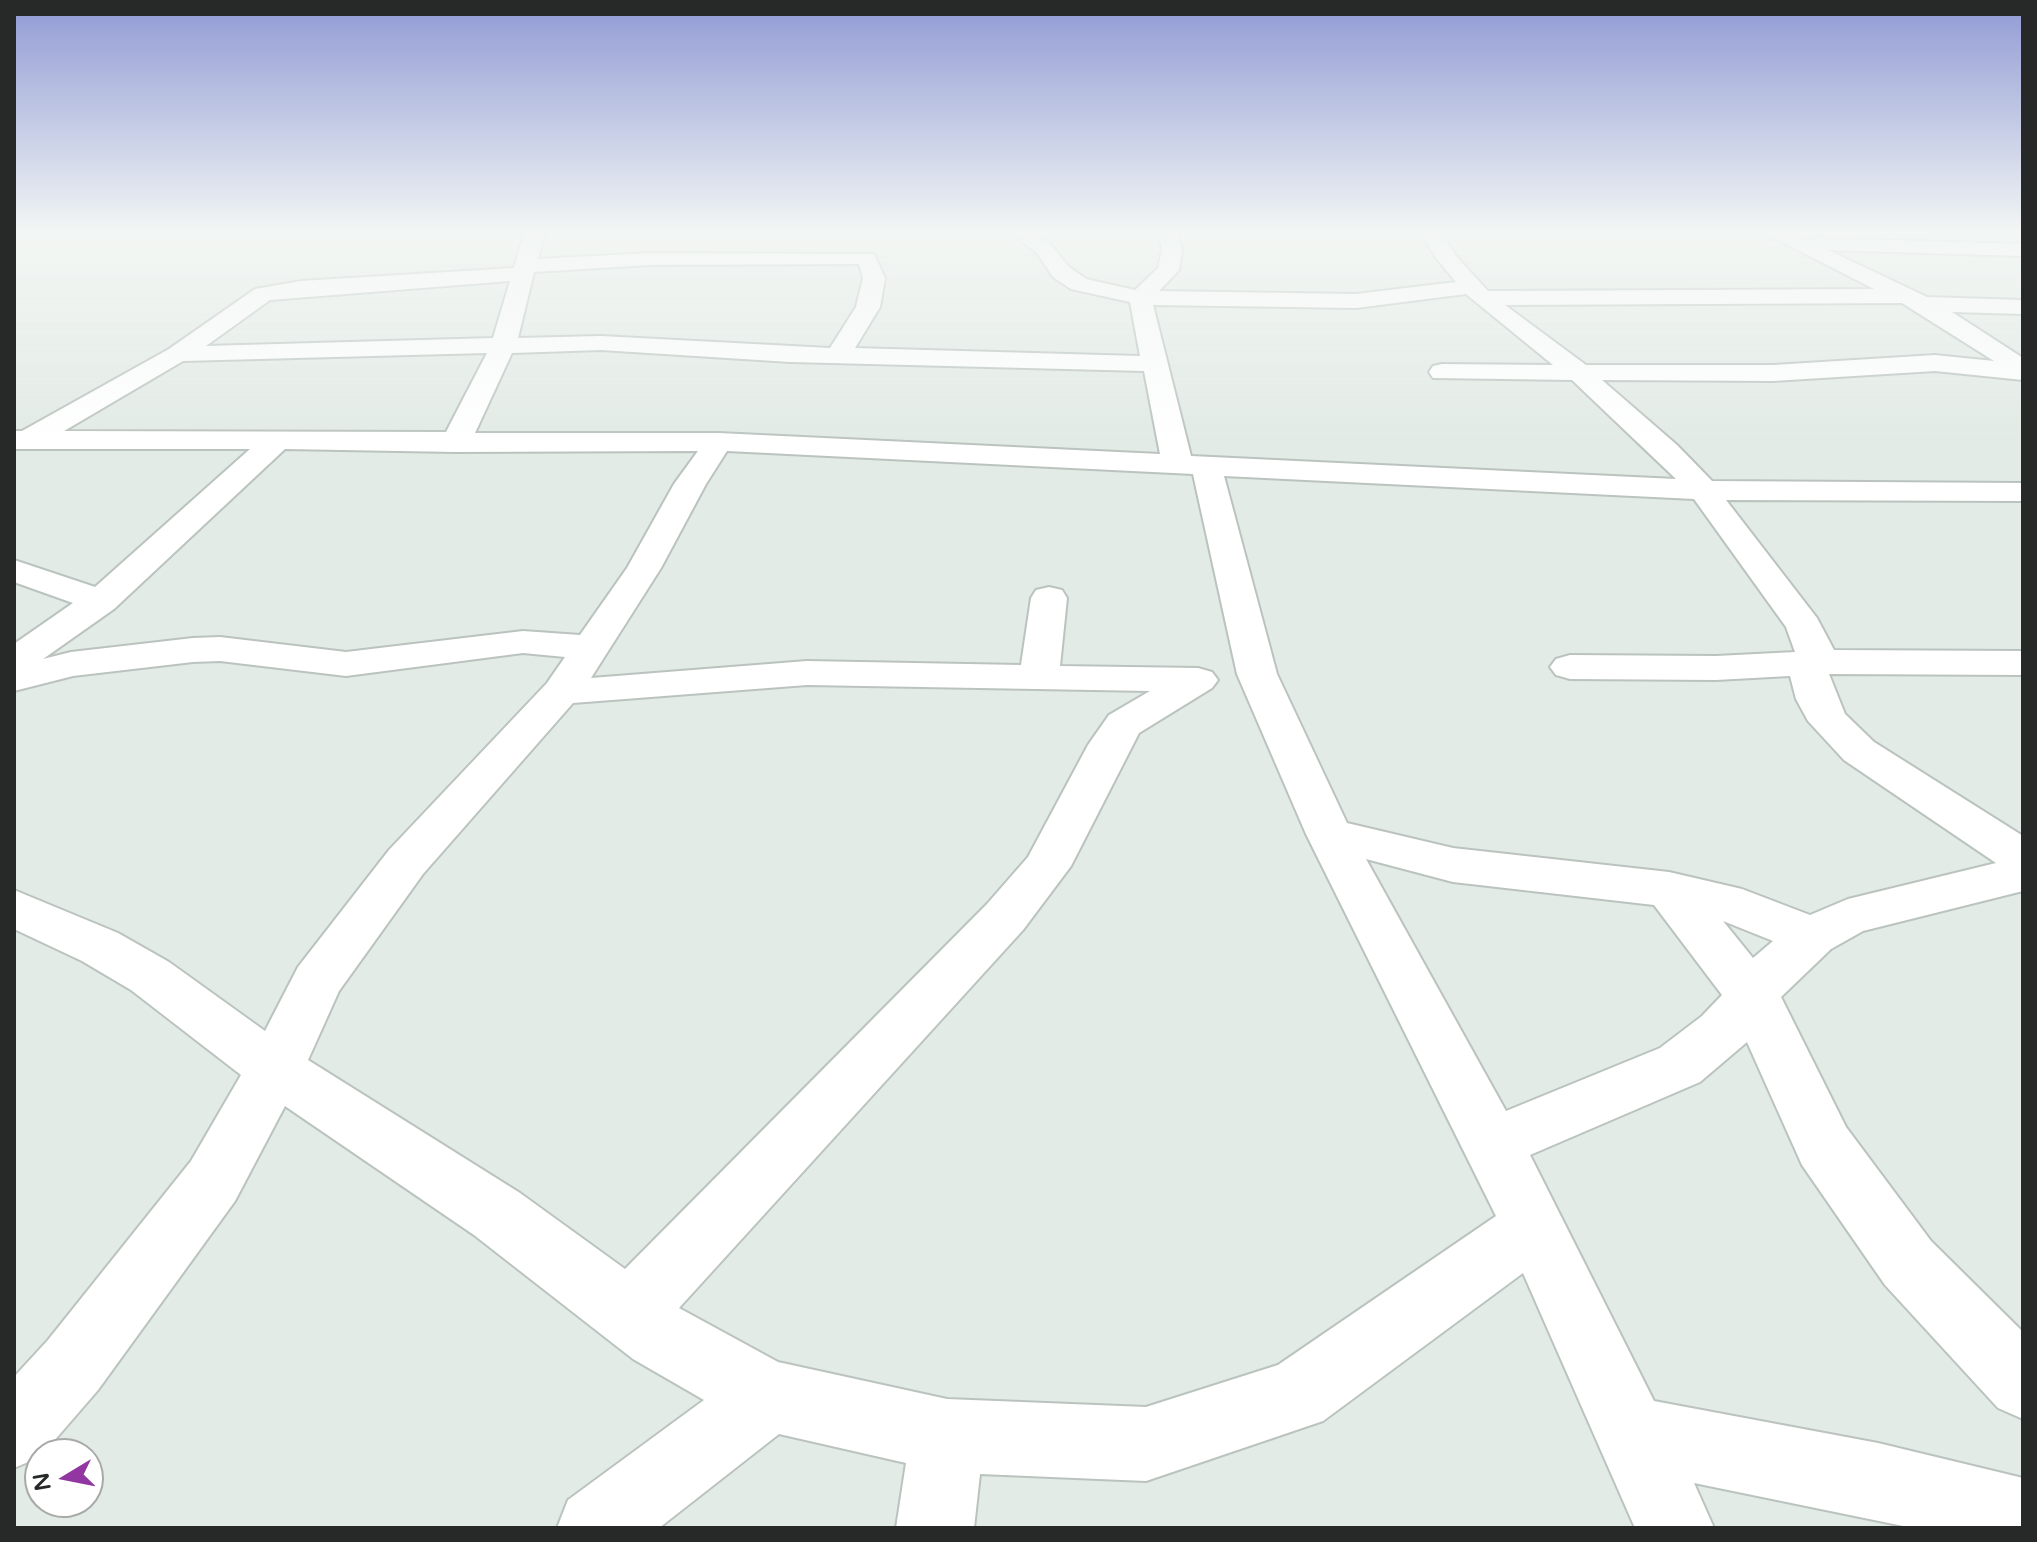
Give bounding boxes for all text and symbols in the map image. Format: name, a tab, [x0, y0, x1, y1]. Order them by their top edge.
north arrow	[24, 1438, 104, 1518]
text: N	[28, 1471, 57, 1493]

